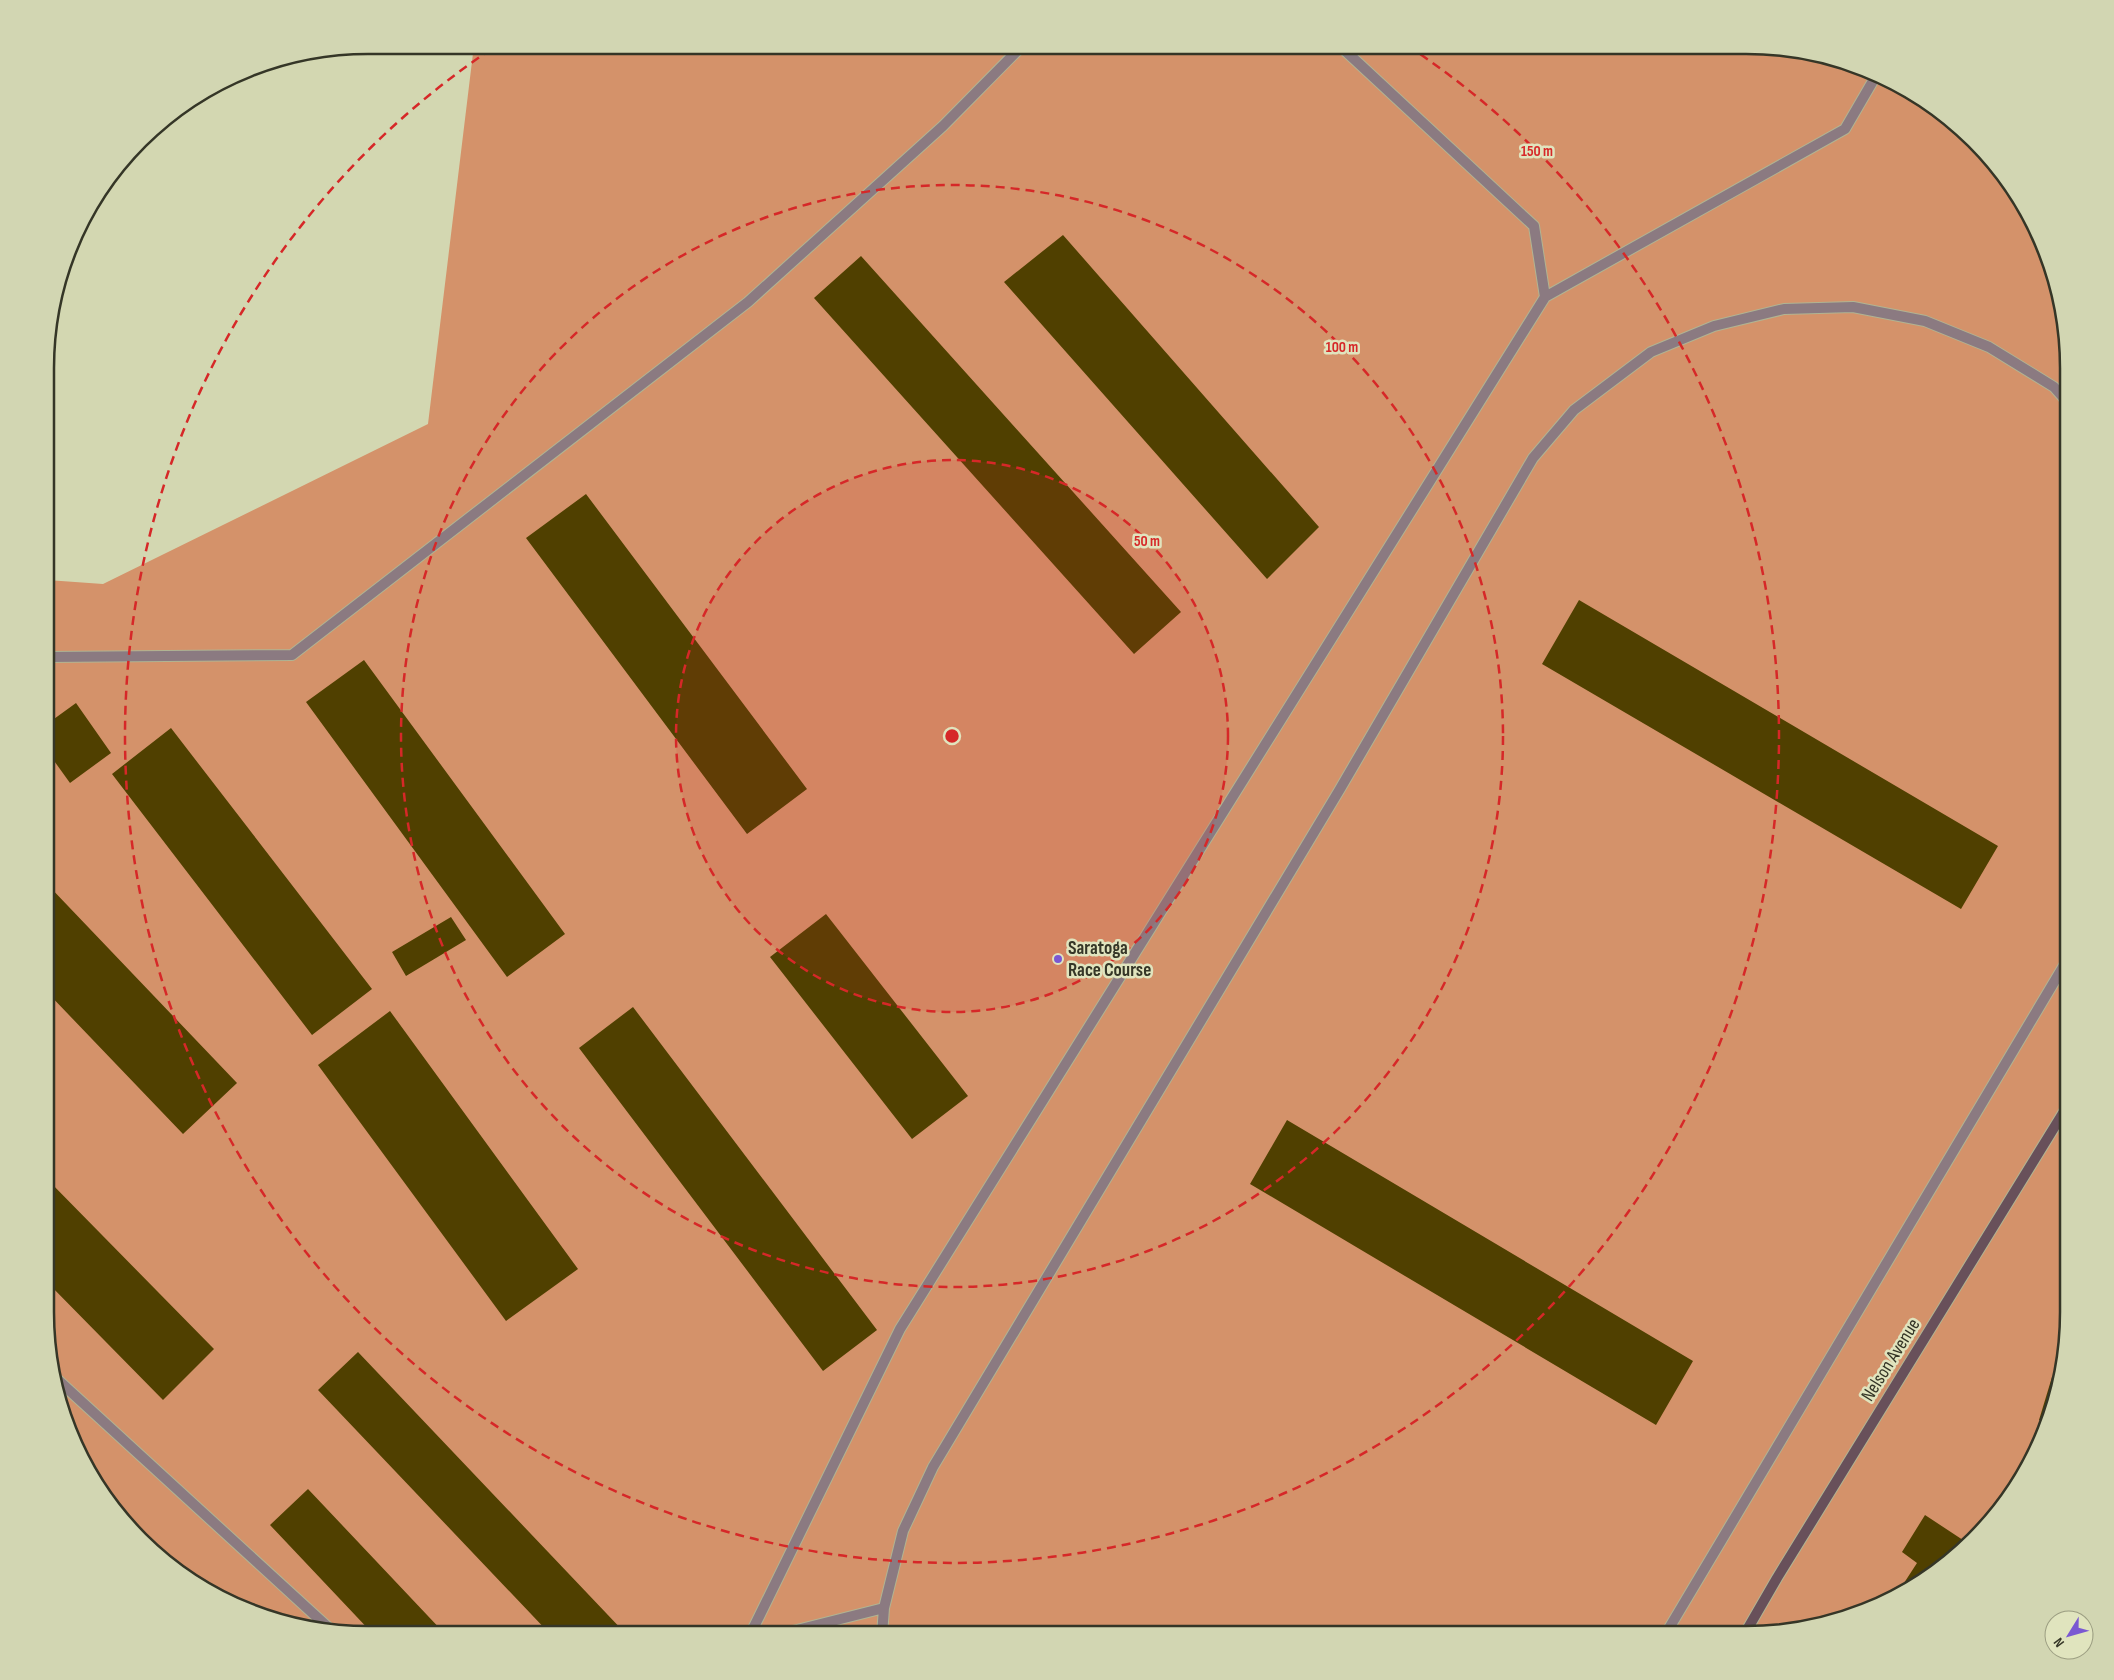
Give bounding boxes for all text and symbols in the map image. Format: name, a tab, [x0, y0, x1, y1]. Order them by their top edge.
text: 150 m	[1521, 142, 1553, 161]
text: 100 m	[1326, 338, 1358, 357]
text: 50 m	[1134, 532, 1160, 551]
centre of rings	[943, 727, 961, 745]
place label: Saratoga Race Course	[1068, 937, 1151, 982]
marker: Saratoga Race Course	[1052, 953, 1064, 965]
street label: Nelson Avenue	[1857, 1314, 1925, 1406]
north arrow	[2044, 1610, 2094, 1660]
text: N	[2050, 1634, 2068, 1651]

